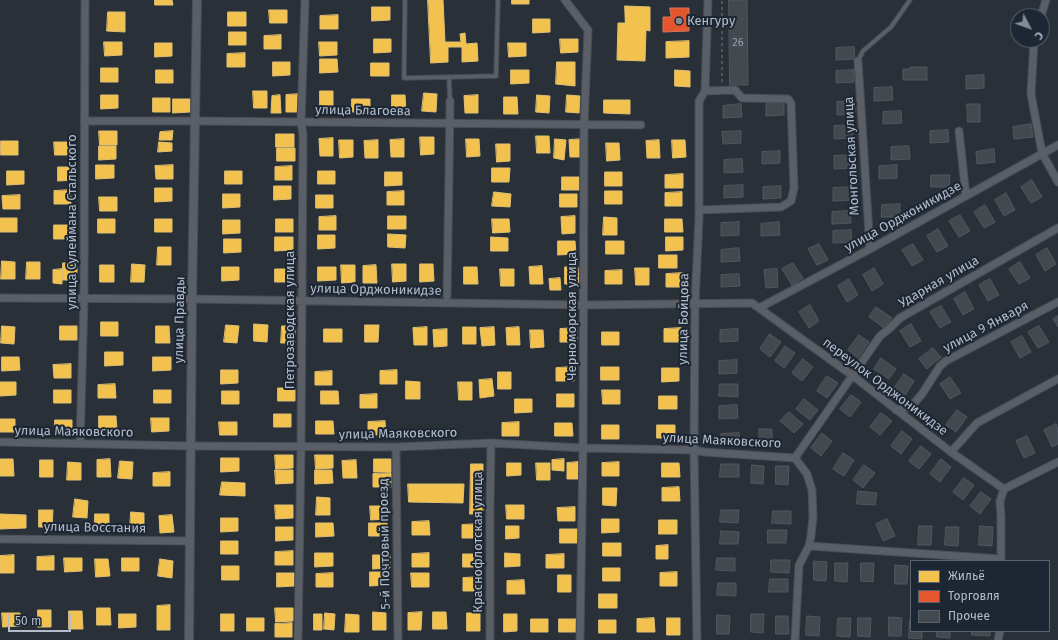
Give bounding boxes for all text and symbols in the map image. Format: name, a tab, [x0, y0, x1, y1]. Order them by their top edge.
north arrow	[1010, 8, 1050, 48]
place label: Кенгуру	[687, 13, 735, 29]
marker: Кенгуру	[674, 16, 684, 26]
text: С	[1032, 29, 1046, 42]
house number: 26	[732, 36, 744, 50]
street label: Монгольская улица	[841, 96, 863, 216]
street label: улица Благоева	[315, 102, 411, 120]
street label: улица Сулеймана Стальского	[64, 134, 80, 310]
street label: улица Орджоникидзе	[842, 178, 964, 256]
street label: Петрозаводская улица	[282, 251, 298, 389]
street label: Черноморская улица	[564, 252, 580, 380]
street label: Ударная улица	[896, 253, 982, 311]
street label: улица Бойцова	[675, 273, 693, 365]
street label: улица Правды	[171, 276, 189, 364]
street label: улица Орджоникидзе	[310, 281, 442, 299]
street label: улица 9 Января	[941, 298, 1031, 356]
street label: переулок Орджоникидзе	[819, 335, 951, 439]
street label: улица Маяковского	[14, 423, 134, 441]
street label: улица Маяковского	[338, 425, 458, 443]
street label: улица Маяковского	[662, 430, 782, 452]
street label: Краснофлотская улица	[470, 471, 486, 613]
street label: 5-й Почтовый проезд	[376, 478, 394, 610]
street label: улица Восстания	[44, 519, 146, 537]
legend	[910, 560, 1050, 632]
text: Жильё	[948, 569, 985, 583]
text: Торговля	[948, 589, 1000, 603]
scale bar	[10, 606, 73, 632]
text: Прочее	[948, 609, 990, 623]
text: 50 m	[15, 614, 41, 628]

